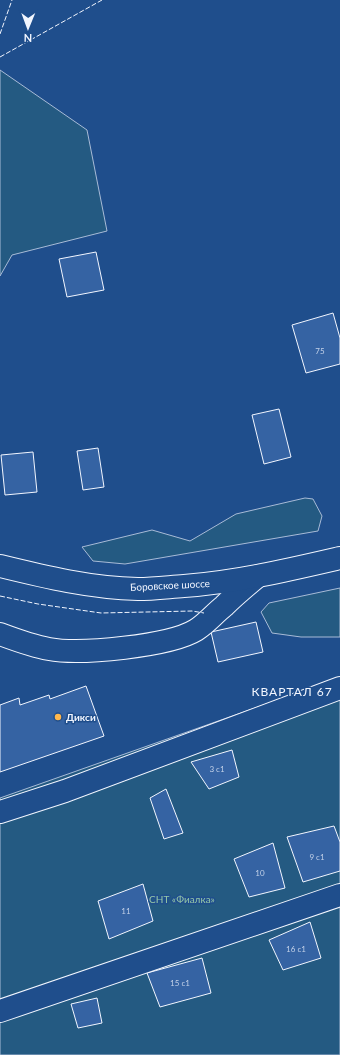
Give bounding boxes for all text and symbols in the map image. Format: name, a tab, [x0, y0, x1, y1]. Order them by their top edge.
north arrow	[8, 8, 48, 48]
text: N	[23, 32, 32, 45]
house number: 75	[315, 346, 325, 356]
street label: Боровское шоссе	[130, 577, 210, 593]
district label: КВАРТАЛ 67	[251, 684, 333, 699]
place label: Дикси	[66, 711, 96, 723]
marker: Дикси	[53, 712, 63, 722]
house number: 3 с1	[209, 764, 225, 774]
house number: 9 с1	[309, 852, 325, 862]
house number: 10	[255, 868, 265, 878]
park label: СНТ «Фиалка»	[149, 893, 215, 905]
house number: 11	[121, 906, 131, 916]
house number: 16 с1	[286, 944, 306, 954]
house number: 15 с1	[170, 978, 190, 988]

